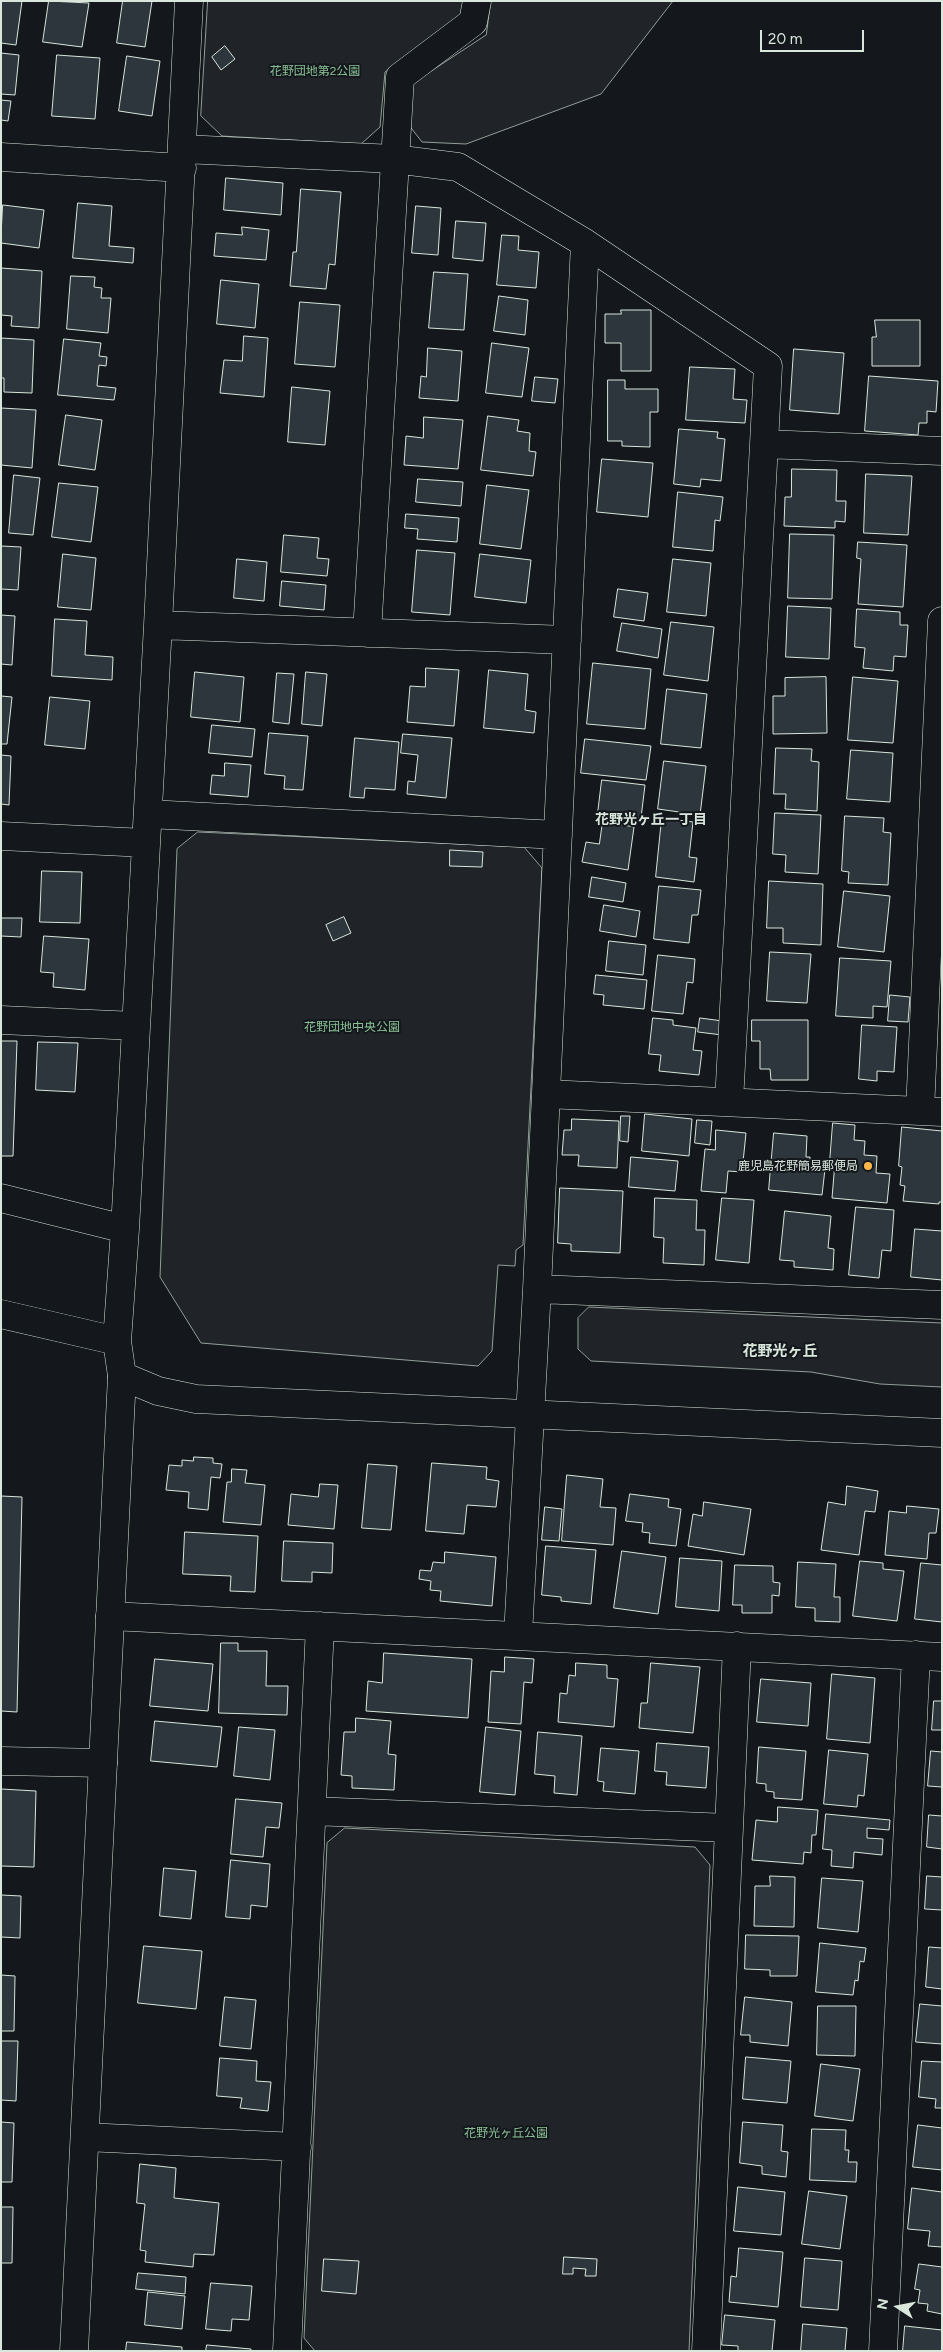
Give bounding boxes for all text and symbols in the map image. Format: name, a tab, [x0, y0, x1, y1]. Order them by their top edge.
scale bar	[763, 20, 867, 52]
text: 20 m	[768, 30, 802, 48]
park label: 花野団地第2公園	[270, 64, 360, 78]
district label: 花野光ヶ丘一丁目	[595, 812, 707, 828]
park label: 花野団地中央公園	[304, 1020, 400, 1034]
place label: 鹿児島花野簡易郵便局	[738, 1159, 858, 1173]
marker: 鹿児島花野簡易郵便局	[862, 1160, 874, 1172]
district label: 花野光ヶ丘	[743, 1343, 817, 1361]
park label: 花野光ヶ丘公園	[464, 2126, 548, 2140]
north arrow	[873, 2282, 923, 2332]
text: N	[873, 2297, 892, 2311]

